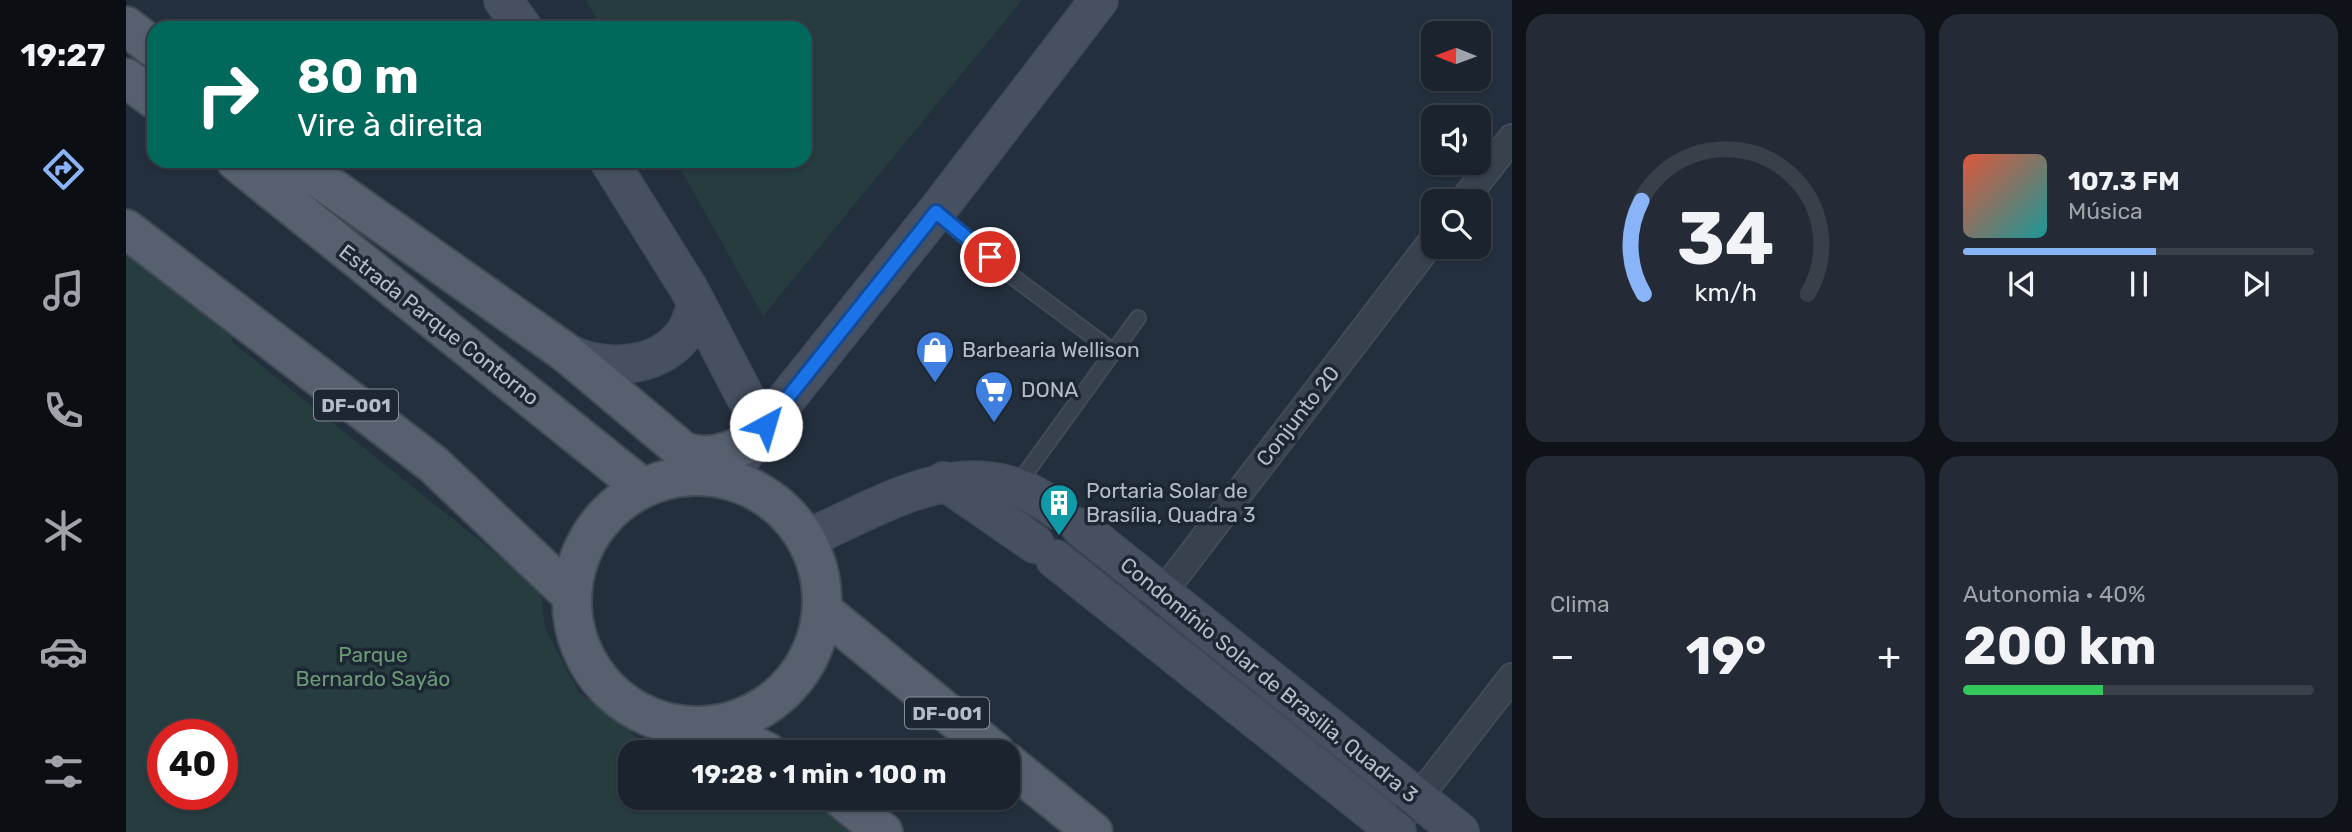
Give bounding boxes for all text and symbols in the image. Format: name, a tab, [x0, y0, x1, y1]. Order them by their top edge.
north arrow	[1421, 21, 1491, 91]
map controls	[1421, 21, 1491, 259]
text: 19:27	[21, 36, 105, 74]
text: 80 m	[297, 47, 419, 105]
icon: right	[182, 49, 273, 140]
button: sound	[1421, 105, 1491, 175]
text: Vire à direita	[297, 106, 483, 144]
icon: directions	[39, 145, 88, 194]
text: 107.3 FM	[2068, 166, 2180, 197]
button: search	[1421, 189, 1491, 259]
text: 34	[1677, 197, 1774, 283]
text: Música	[2068, 197, 2143, 225]
pin	[960, 227, 1020, 287]
icon: arrive	[971, 238, 1009, 276]
street label: Estrada Parque Contorno	[334, 239, 544, 410]
icon: previous	[2003, 265, 2041, 303]
icon: pause	[2120, 265, 2158, 303]
icon: next	[2237, 265, 2275, 303]
icon: music	[39, 266, 88, 315]
text: km/h	[1694, 278, 1757, 307]
shop icon: Barbearia Wellison	[914, 329, 956, 384]
place label: Barbearia Wellison	[962, 337, 1140, 362]
street label: Conjunto 20	[1251, 361, 1345, 471]
supermarket icon: DONA	[973, 369, 1015, 424]
place label: DONA	[1021, 377, 1078, 402]
icon: phone	[39, 386, 88, 435]
position arrow	[729, 388, 803, 462]
road number: DF-001	[314, 390, 398, 420]
place label: Portaria Solar de Brasília, Quadra 3	[1086, 478, 1256, 527]
building icon: Portaria Solar de Brasília, Quadra 3	[1038, 482, 1080, 537]
icon: climate	[39, 506, 88, 555]
street label: Condomínio Solar de Brasilia, Quadra 3	[1116, 552, 1423, 807]
text: Autonomia · 40%	[1963, 580, 2145, 608]
text: Clima	[1550, 590, 1610, 618]
text: 200 km	[1963, 615, 2157, 677]
text: 19°	[1686, 625, 1766, 687]
icon: car	[39, 627, 88, 676]
text: −	[1550, 633, 1575, 679]
text: +	[1877, 633, 1901, 679]
park label: Parque Bernardo Sayão	[296, 642, 450, 691]
road number: DF-001	[905, 698, 989, 728]
speed limit sign: 40	[147, 719, 238, 810]
icon: filters	[39, 747, 88, 796]
text: 19:28 · 1 min · 100 m	[691, 759, 947, 790]

